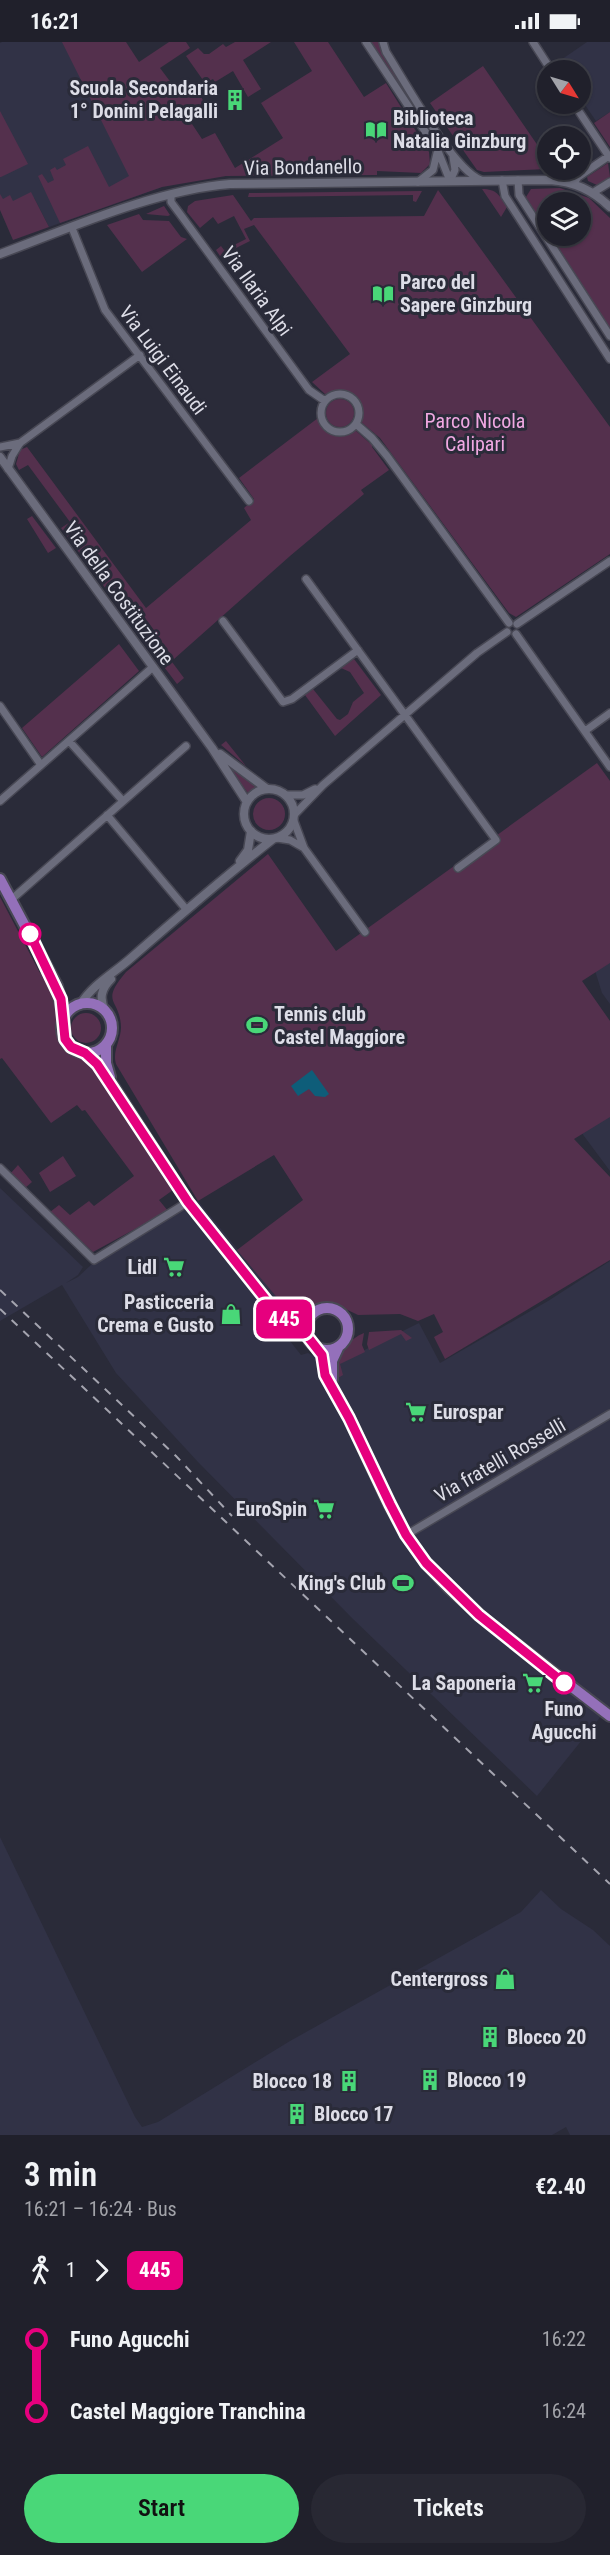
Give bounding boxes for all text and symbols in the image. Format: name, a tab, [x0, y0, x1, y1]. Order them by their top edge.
text: 16:21	[30, 9, 81, 34]
north arrow	[537, 60, 591, 114]
map controls	[537, 60, 591, 246]
place label: Scuola Secondaria 1° Donini Pelagalli	[69, 76, 218, 123]
building icon: Scuola Secondaria 1° Donini Pelagalli	[223, 88, 247, 112]
place label: Biblioteca Natalia Ginzburg	[393, 106, 526, 153]
library icon: Biblioteca Natalia Ginzburg	[364, 118, 388, 142]
button: locate	[537, 126, 591, 180]
street label: Via Bondanello	[244, 154, 362, 180]
button: layers	[537, 192, 591, 246]
street label: Via Ilaria Alpi	[217, 242, 297, 340]
place label: Parco del Sapere Ginzburg	[400, 270, 532, 317]
library icon: Parco del Sapere Ginzburg	[371, 282, 395, 306]
street label: Via Luigi Einaudi	[114, 301, 212, 419]
park label: Parco Nicola Calipari	[425, 409, 525, 456]
street label: Via della Costituzione	[59, 516, 179, 670]
unlabelled marker	[19, 923, 41, 945]
place label: Tennis club Castel Maggiore	[274, 1002, 405, 1049]
sports icon: Tennis club Castel Maggiore	[245, 1013, 269, 1037]
place label: Lidl	[127, 1255, 157, 1279]
supermarket icon: Lidl	[162, 1255, 186, 1279]
place label: Pasticceria Crema e Gusto	[97, 1290, 214, 1337]
line badge: 445	[250, 1300, 318, 1338]
shop icon: Pasticceria Crema e Gusto	[219, 1302, 243, 1326]
text: 445	[268, 1307, 300, 1331]
supermarket icon: Eurospar	[404, 1400, 428, 1424]
place label: Eurospar	[433, 1400, 504, 1424]
street label: Via fratelli Rosselli	[430, 1413, 570, 1507]
place label: EuroSpin	[236, 1497, 307, 1521]
supermarket icon: EuroSpin	[312, 1497, 336, 1521]
place label: King's Club	[298, 1571, 386, 1595]
sports icon: King's Club	[391, 1571, 415, 1595]
place label: La Saponeria	[412, 1671, 516, 1695]
supermarket icon: La Saponeria	[521, 1671, 545, 1695]
marker: Funo Agucchi	[553, 1672, 575, 1694]
place label: Funo Agucchi	[531, 1697, 597, 1744]
place label: Centergross	[391, 1967, 488, 1991]
shop icon: Centergross	[493, 1967, 517, 1991]
building icon: Blocco 20	[478, 2025, 502, 2049]
place label: Blocco 20	[507, 2025, 586, 2049]
building icon: Blocco 19	[418, 2068, 442, 2092]
place label: Blocco 19	[447, 2068, 526, 2092]
place label: Blocco 18	[253, 2069, 332, 2093]
building icon: Blocco 18	[337, 2069, 361, 2093]
building icon: Blocco 17	[285, 2102, 309, 2126]
place label: Blocco 17	[314, 2102, 393, 2126]
text: 3 min	[24, 2155, 97, 2194]
text: €2.40	[535, 2174, 586, 2199]
text: 16:21 – 16:24 · Bus	[24, 2197, 177, 2221]
icon: walk	[24, 2254, 57, 2287]
icon: forward	[85, 2254, 118, 2287]
text: 1	[66, 2258, 76, 2282]
text: 445	[139, 2258, 171, 2282]
text: Funo Agucchi	[70, 2327, 190, 2352]
text: 16:22	[542, 2327, 586, 2351]
text: Castel Maggiore Tranchina	[70, 2399, 306, 2424]
text: 16:24	[542, 2399, 586, 2423]
button: Start	[24, 2474, 299, 2543]
button: Tickets	[311, 2474, 586, 2543]

